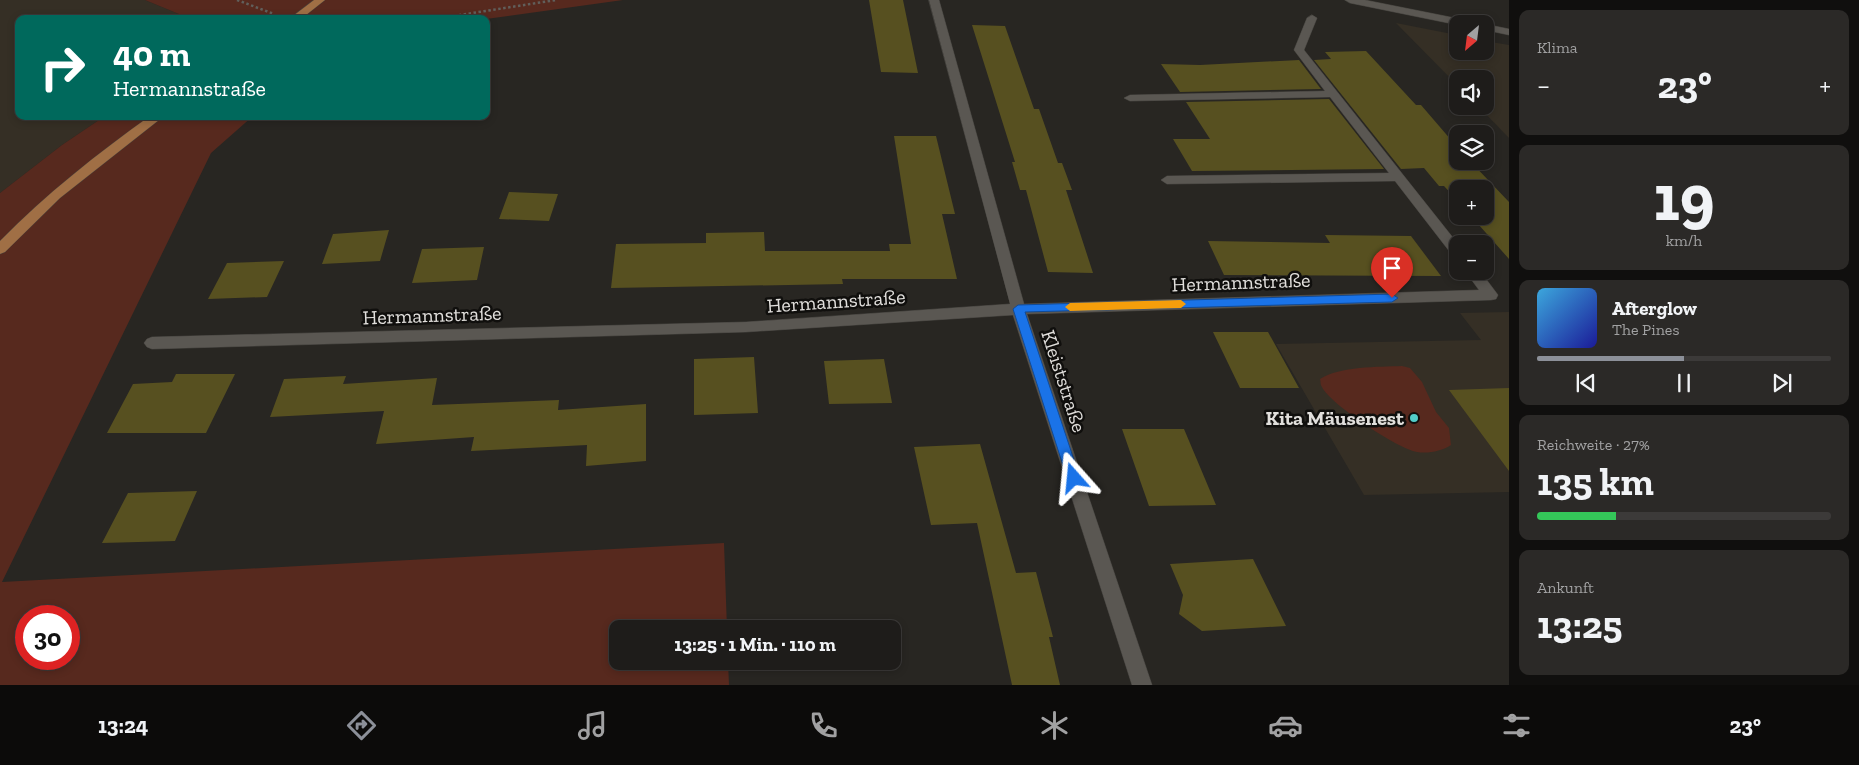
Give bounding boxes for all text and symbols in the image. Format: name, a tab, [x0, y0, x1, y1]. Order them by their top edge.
north arrow	[1449, 15, 1494, 60]
map controls	[1449, 15, 1494, 280]
text: 40 m	[113, 33, 190, 75]
icon: right	[30, 35, 95, 100]
text: Klima	[1537, 38, 1578, 57]
text: 23°	[1657, 62, 1712, 108]
text: −	[1537, 69, 1550, 102]
text: +	[1819, 69, 1831, 102]
button: sound	[1449, 70, 1494, 115]
text: Hermannstraße	[113, 75, 266, 102]
button: layers	[1449, 125, 1494, 170]
text: 19	[1653, 159, 1715, 237]
button: +	[1449, 180, 1494, 225]
text: km/h	[1666, 231, 1702, 250]
button: −	[1449, 235, 1494, 280]
pin	[1371, 247, 1413, 298]
icon: arrive	[1378, 254, 1406, 282]
street label: Hermannstraße	[1171, 268, 1311, 296]
street label: Hermannstraße	[766, 284, 906, 318]
text: Afterglow	[1612, 297, 1697, 320]
street label: Hermannstraße	[362, 301, 502, 329]
text: The Pines	[1612, 320, 1679, 339]
street label: Kleiststraße	[1036, 327, 1092, 435]
icon: previous	[1572, 369, 1600, 397]
icon: pause	[1670, 369, 1698, 397]
icon: next	[1768, 369, 1796, 397]
place label: Kita Mäusenest	[1266, 406, 1405, 430]
marker: Kita Mäusenest	[1408, 412, 1420, 424]
text: Reichweite · 27%	[1537, 435, 1650, 454]
position arrow	[1047, 451, 1099, 503]
text: 135 km	[1537, 459, 1654, 505]
text: Ankunft	[1537, 578, 1594, 597]
text: 13:25	[1537, 602, 1622, 648]
speed limit sign: 30	[15, 605, 80, 670]
text: 13:25 · 1 Min. · 110 m	[674, 633, 836, 656]
icon: directions	[344, 708, 379, 743]
icon: music	[575, 708, 610, 743]
icon: phone	[806, 708, 841, 743]
icon: climate	[1037, 708, 1072, 743]
icon: car	[1268, 708, 1303, 743]
icon: filters	[1499, 708, 1534, 743]
text: 13:24	[98, 712, 148, 739]
text: 23°	[1730, 712, 1761, 739]

